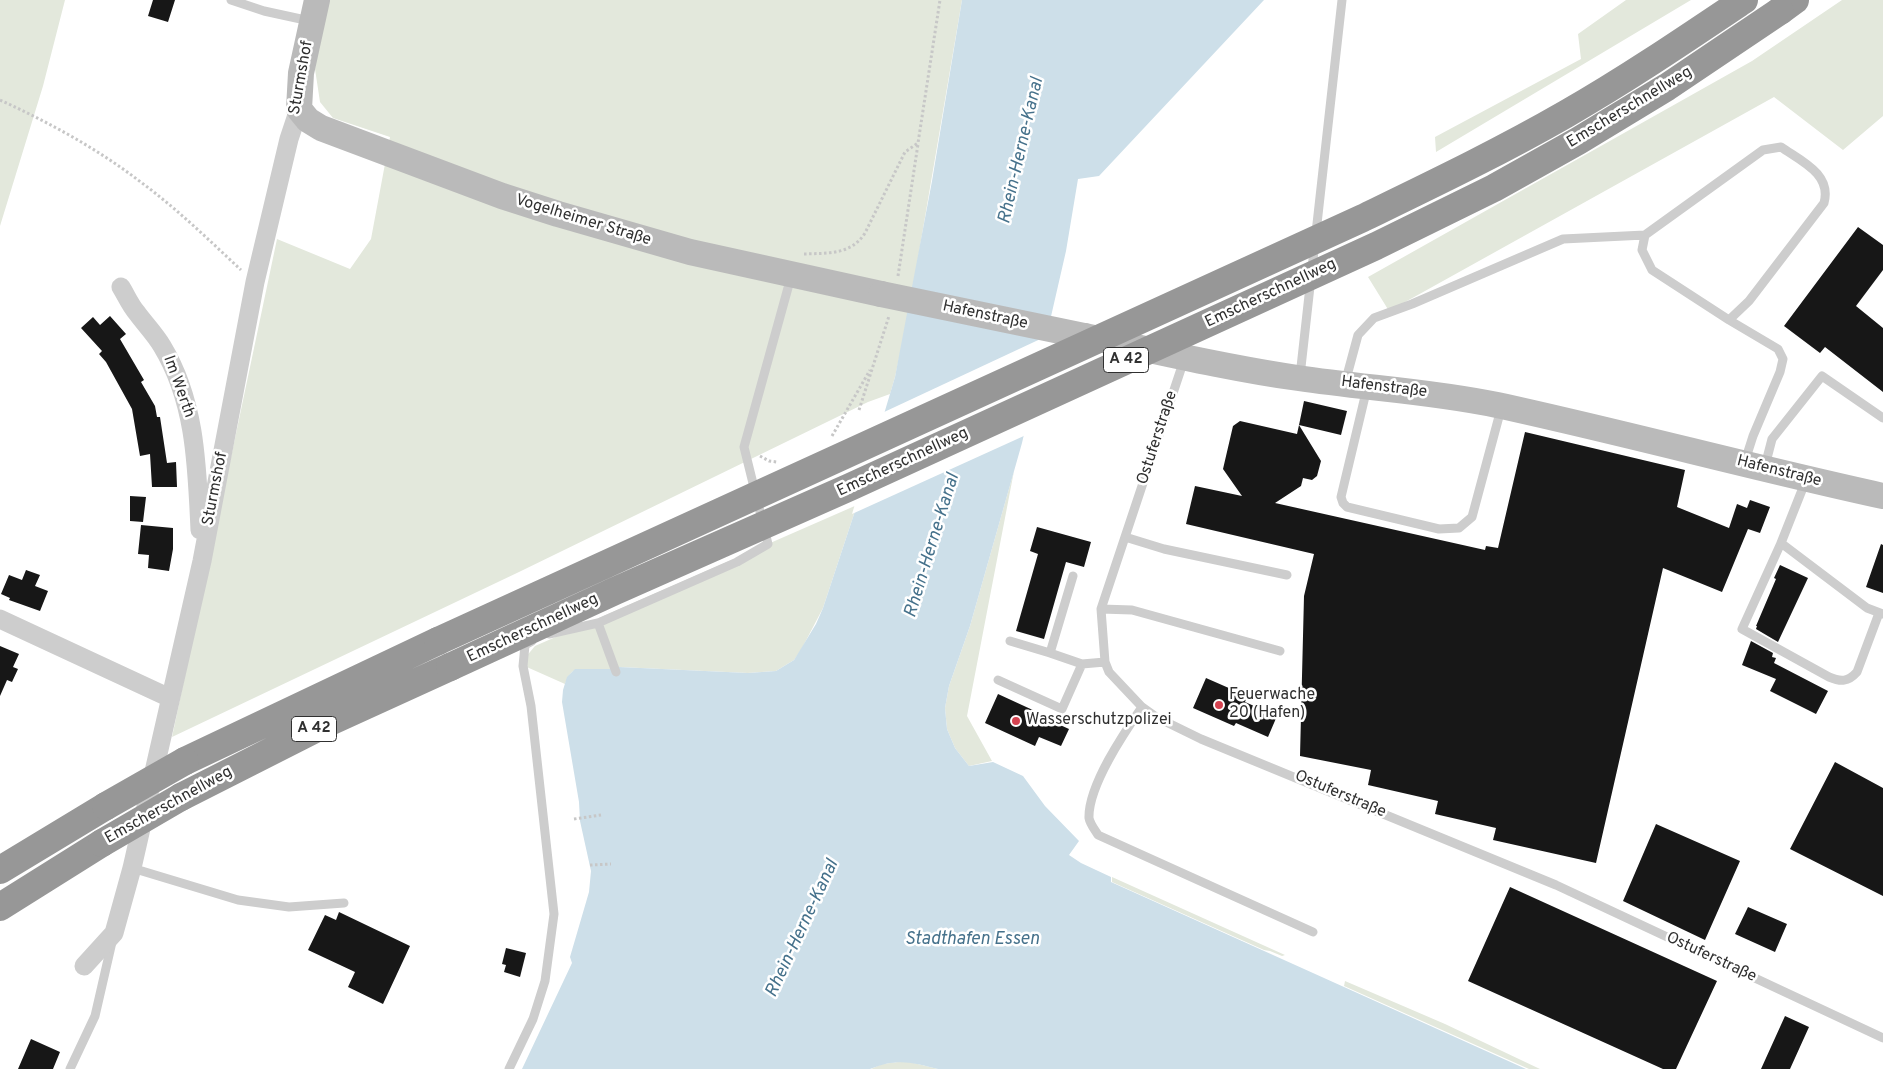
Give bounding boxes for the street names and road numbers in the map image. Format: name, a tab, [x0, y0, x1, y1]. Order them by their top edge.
street label: Sturmshof	[286, 40, 318, 116]
street label: Emscherschnellweg	[1564, 63, 1696, 153]
street label: Vogelheimer Straße	[513, 191, 653, 251]
street label: Emscherschnellweg	[1202, 255, 1340, 333]
street label: Hafenstraße	[941, 298, 1029, 334]
road number: A 42	[1104, 348, 1148, 372]
street label: Im Werth	[158, 353, 198, 421]
street label: Hafenstraße	[1340, 373, 1428, 403]
street label: Ostuferstraße	[1134, 389, 1182, 487]
street label: Emscherschnellweg	[834, 424, 972, 502]
street label: Sturmshof	[199, 450, 233, 528]
street label: Hafenstraße	[1735, 452, 1823, 492]
street label: Emscherschnellweg	[464, 590, 602, 668]
road number: A 42	[292, 716, 336, 742]
street label: Emscherschnellweg	[102, 763, 236, 849]
street label: Ostuferstraße	[1291, 767, 1389, 823]
street label: Ostuferstraße	[1663, 929, 1759, 987]

